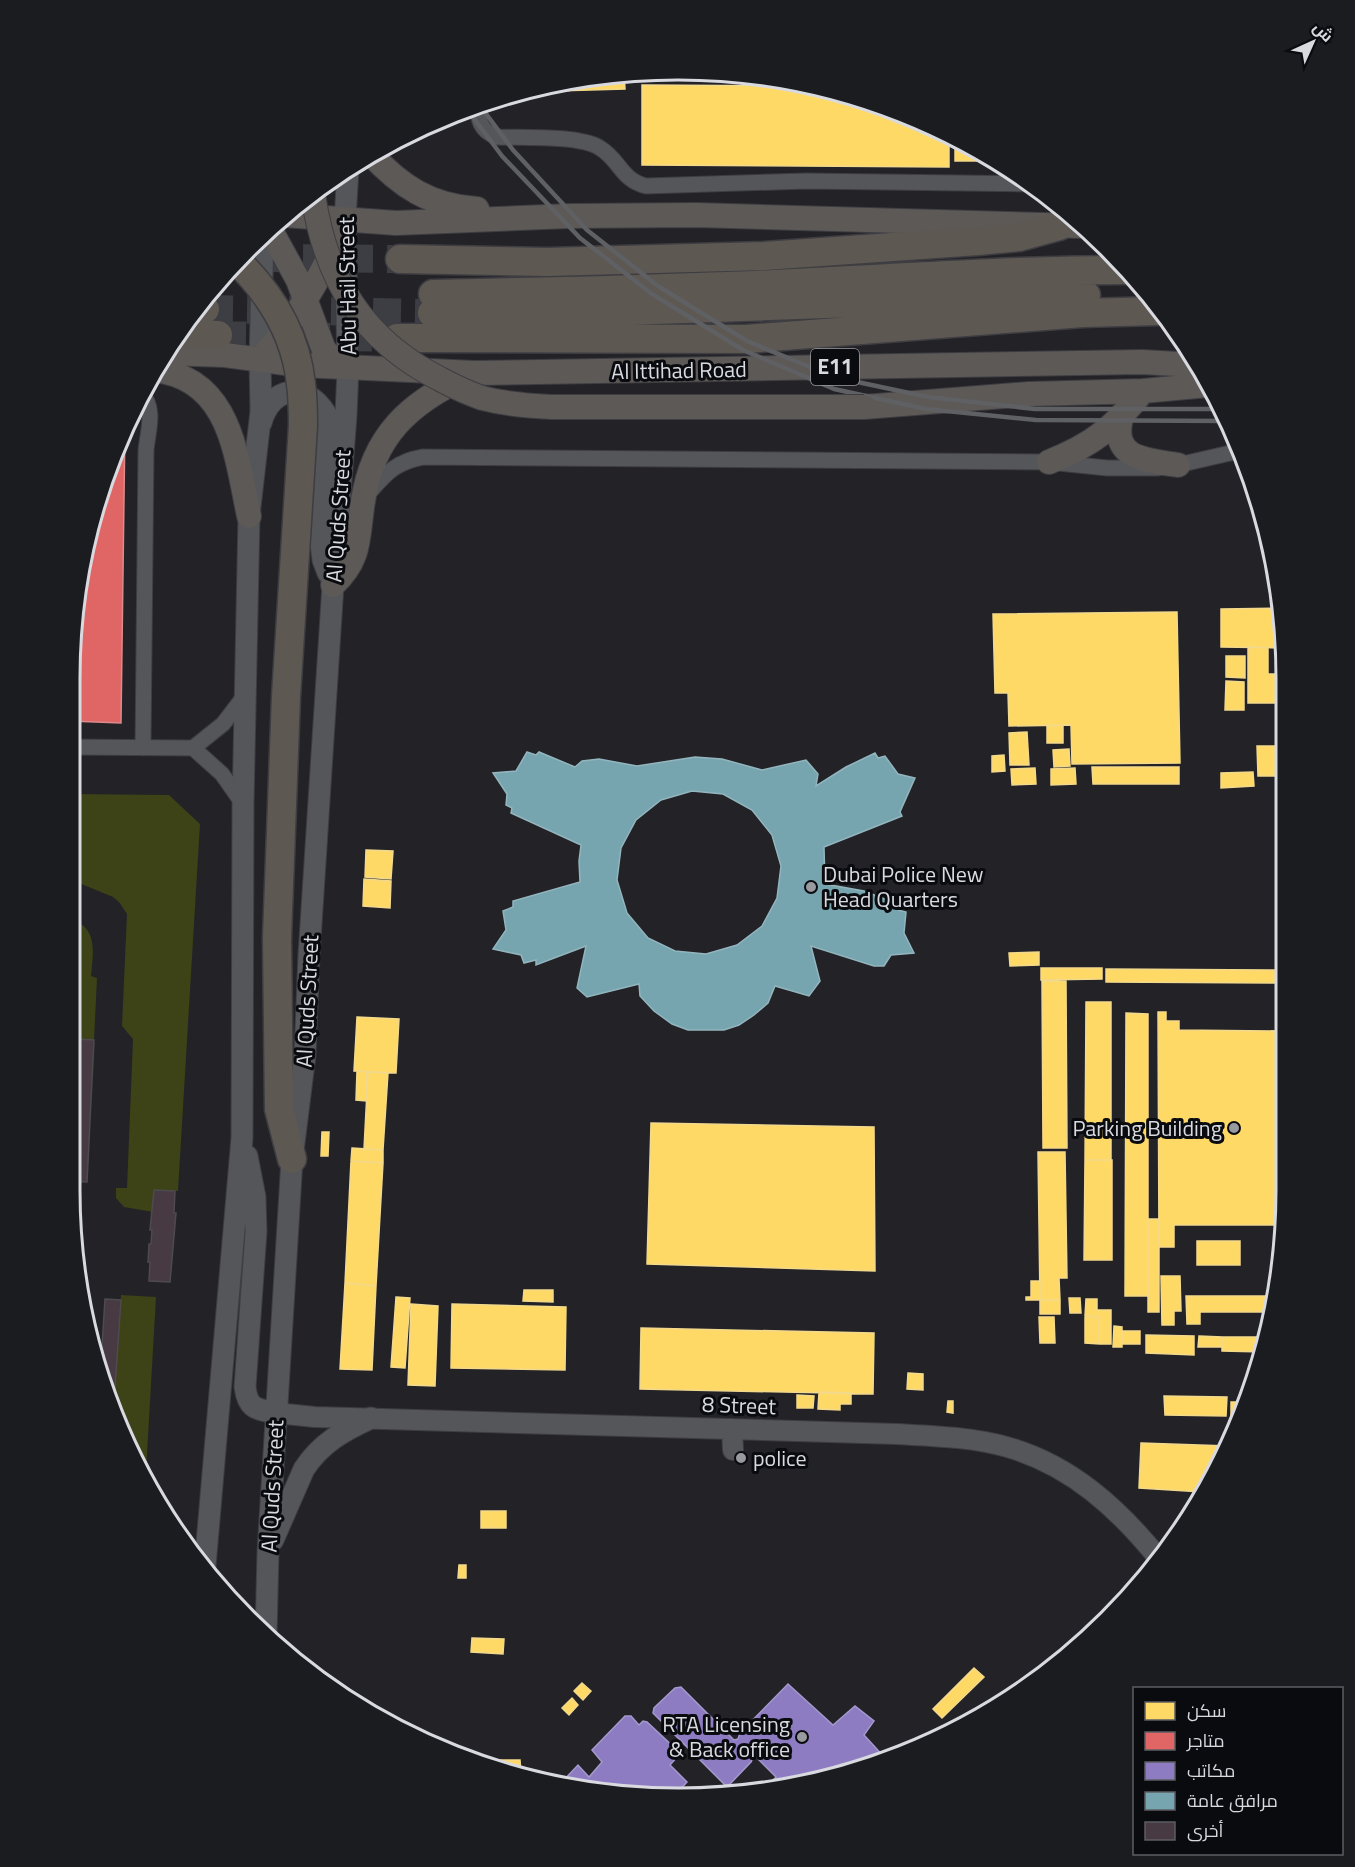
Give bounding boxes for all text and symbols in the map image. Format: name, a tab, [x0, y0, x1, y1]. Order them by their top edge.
north arrow	[1283, 12, 1343, 72]
text: ش	[1308, 16, 1339, 47]
street label: Abu Hail Street	[329, 216, 365, 356]
road number: E11	[811, 349, 859, 385]
street label: Al Ittihad Road	[611, 352, 747, 388]
street label: Al Quds Street	[316, 448, 360, 583]
place label: Dubai Police New Head Quarters	[823, 857, 984, 916]
marker: Dubai Police New Head Quarters	[804, 880, 818, 894]
street label: Al Quds Street	[287, 934, 327, 1068]
place label: Parking Building	[1072, 1111, 1222, 1145]
marker: Parking Building	[1227, 1121, 1241, 1135]
street label: 8 Street	[701, 1387, 777, 1423]
street label: Al Quds Street	[252, 1419, 292, 1553]
place label: police	[753, 1441, 807, 1475]
marker: police	[734, 1451, 748, 1465]
legend	[1133, 1687, 1343, 1855]
text: سكن	[1187, 1697, 1226, 1724]
place label: RTA Licensing & Back office	[662, 1707, 790, 1766]
text: متاجر	[1186, 1727, 1225, 1754]
marker: RTA Licensing & Back office	[795, 1730, 809, 1744]
text: مكاتب	[1187, 1757, 1235, 1784]
text: مرافق عامة	[1187, 1787, 1278, 1814]
text: أخرى	[1187, 1817, 1224, 1844]

